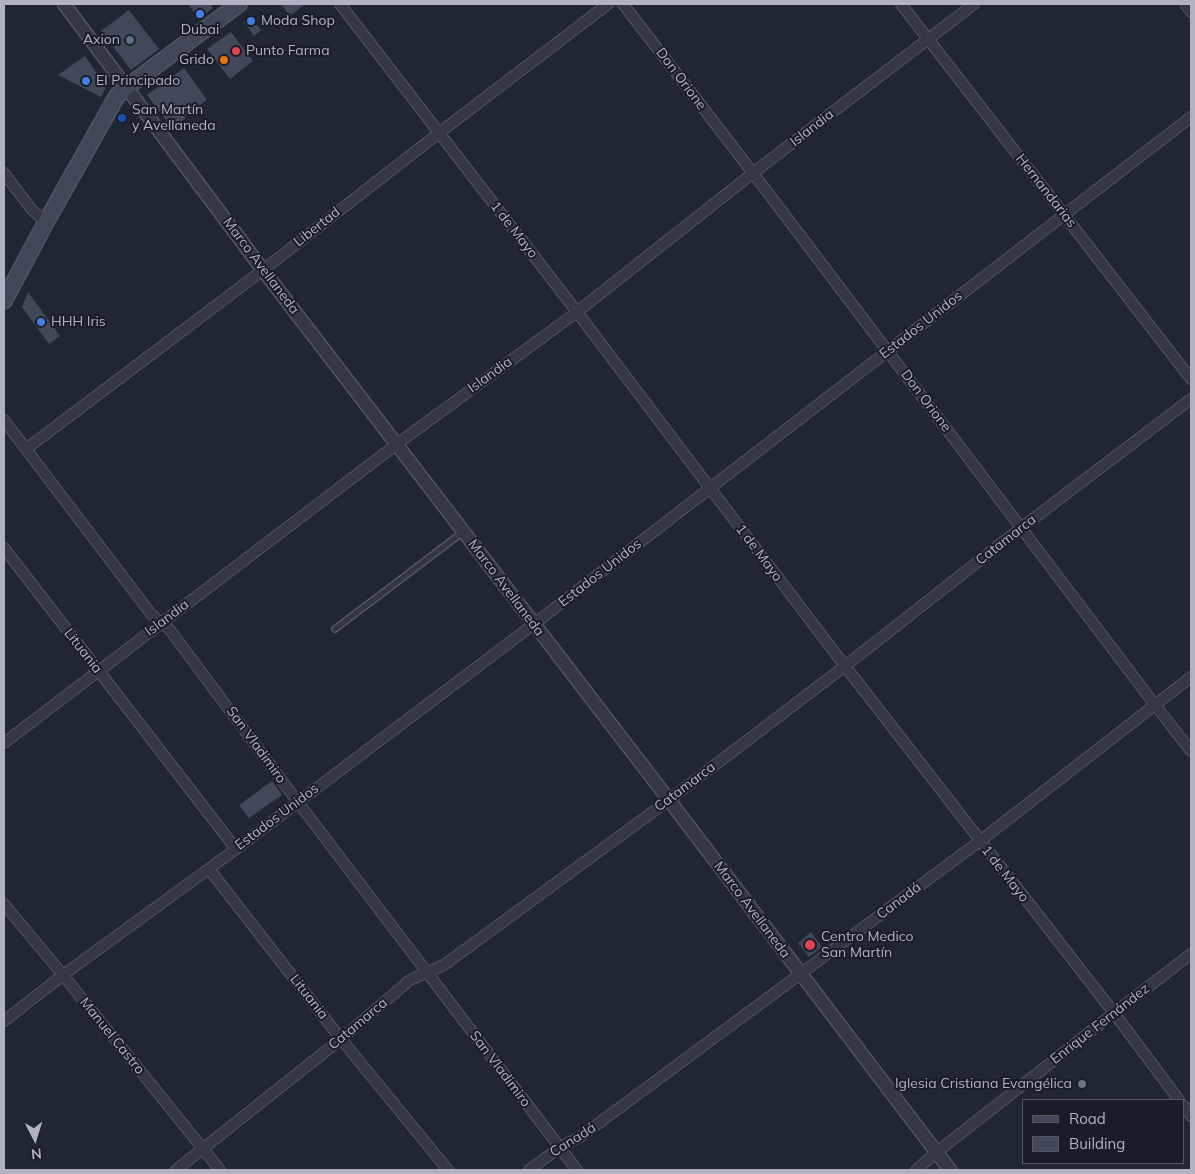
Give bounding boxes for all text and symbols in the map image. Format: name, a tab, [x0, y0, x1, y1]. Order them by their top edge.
marker: Dubai	[194, 8, 206, 20]
place label: Moda Shop	[261, 13, 335, 29]
marker: Moda Shop	[245, 15, 257, 27]
place label: Dubai	[181, 22, 219, 38]
place label: Axion	[83, 32, 120, 48]
marker: Axion	[124, 34, 136, 46]
place label: Punto Farma	[246, 43, 330, 59]
marker: Punto Farma	[230, 45, 242, 57]
street label: Don Orione	[652, 45, 710, 113]
place label: Grido	[179, 52, 214, 68]
marker: Grido	[218, 54, 230, 66]
place label: El Principado	[96, 73, 180, 89]
marker: El Principado	[80, 75, 92, 87]
place label: San Martín y Avellaneda	[132, 102, 216, 134]
street label: Islandia	[787, 106, 837, 150]
marker: San Martín y Avellaneda	[116, 112, 128, 124]
street label: Hernandarias	[1012, 151, 1080, 231]
street label: 1 de Mayo	[487, 198, 541, 262]
street label: Libertad	[291, 204, 343, 250]
street label: Marco Avellaneda	[219, 214, 303, 318]
street label: Estados Unidos	[876, 287, 966, 363]
place label: HHH Iris	[51, 314, 106, 330]
marker: HHH Iris	[35, 316, 47, 328]
street label: Islandia	[465, 353, 515, 397]
street label: Don Orione	[897, 367, 955, 435]
street label: Catamarca	[972, 511, 1040, 569]
street label: 1 de Mayo	[732, 521, 786, 585]
street label: Estados Unidos	[555, 535, 645, 611]
street label: Marco Avellaneda	[464, 536, 548, 640]
street label: Islandia	[142, 596, 192, 640]
street label: Lituania	[60, 625, 106, 677]
street label: San Vladimiro	[223, 703, 289, 787]
street label: Catamarca	[651, 759, 719, 815]
street label: Estados Unidos	[232, 780, 322, 854]
street label: 1 de Mayo	[978, 842, 1032, 906]
street label: Marco Avellaneda	[710, 858, 794, 962]
street label: Canadá	[874, 879, 924, 923]
place label: Centro Medico San Martín	[821, 929, 914, 962]
marker: Centro Medico San Martín	[803, 938, 817, 952]
street label: Lituania	[286, 971, 332, 1023]
street label: Enrique Fernández	[1047, 980, 1153, 1068]
street label: Manuel Castro	[76, 994, 148, 1078]
street label: Catamarca	[325, 994, 391, 1054]
street label: San Vladimiro	[466, 1028, 534, 1110]
place label: Iglesia Cristiana Evangélica	[895, 1076, 1072, 1092]
marker: Iglesia Cristiana Evangélica	[1076, 1078, 1088, 1090]
legend	[1022, 1099, 1185, 1164]
text: Road	[1069, 1109, 1106, 1128]
north arrow	[10, 1114, 60, 1164]
street label: Canadá	[547, 1119, 599, 1161]
text: Building	[1069, 1134, 1125, 1153]
text: N	[30, 1145, 42, 1163]

